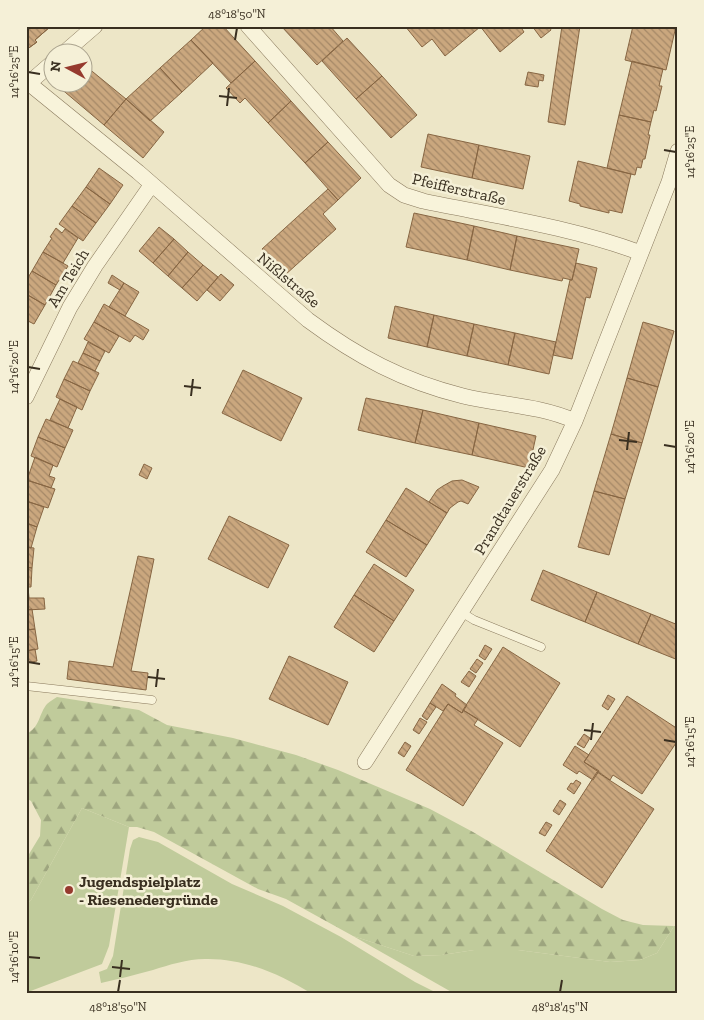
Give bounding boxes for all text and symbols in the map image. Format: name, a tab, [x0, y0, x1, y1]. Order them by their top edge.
text: 48°18'50"N	[208, 7, 266, 21]
north arrow	[42, 42, 92, 92]
text: 14°16'25"E	[7, 46, 21, 98]
text: N	[47, 60, 65, 73]
text: 14°16'25"E	[683, 126, 697, 178]
street label: Pfeifferstraße	[410, 169, 508, 209]
street label: Am Teich	[43, 245, 93, 311]
street label: Nißlstraße	[254, 248, 324, 312]
text: 14°16'20"E	[7, 340, 21, 394]
text: 14°16'20"E	[683, 420, 697, 474]
street label: Prandtauerstraße	[470, 442, 550, 558]
text: 14°16'15"E	[7, 636, 21, 688]
text: 14°16'15"E	[683, 716, 697, 768]
place label: Jugendspielplatz - Riesenedergründe	[79, 872, 218, 909]
marker: Jugendspielplatz - Riesenedergründe	[63, 884, 75, 896]
text: 14°16'10"E	[7, 931, 21, 983]
text: 48°18'50"N	[89, 1000, 147, 1014]
text: 48°18'45"N	[532, 1000, 588, 1014]

